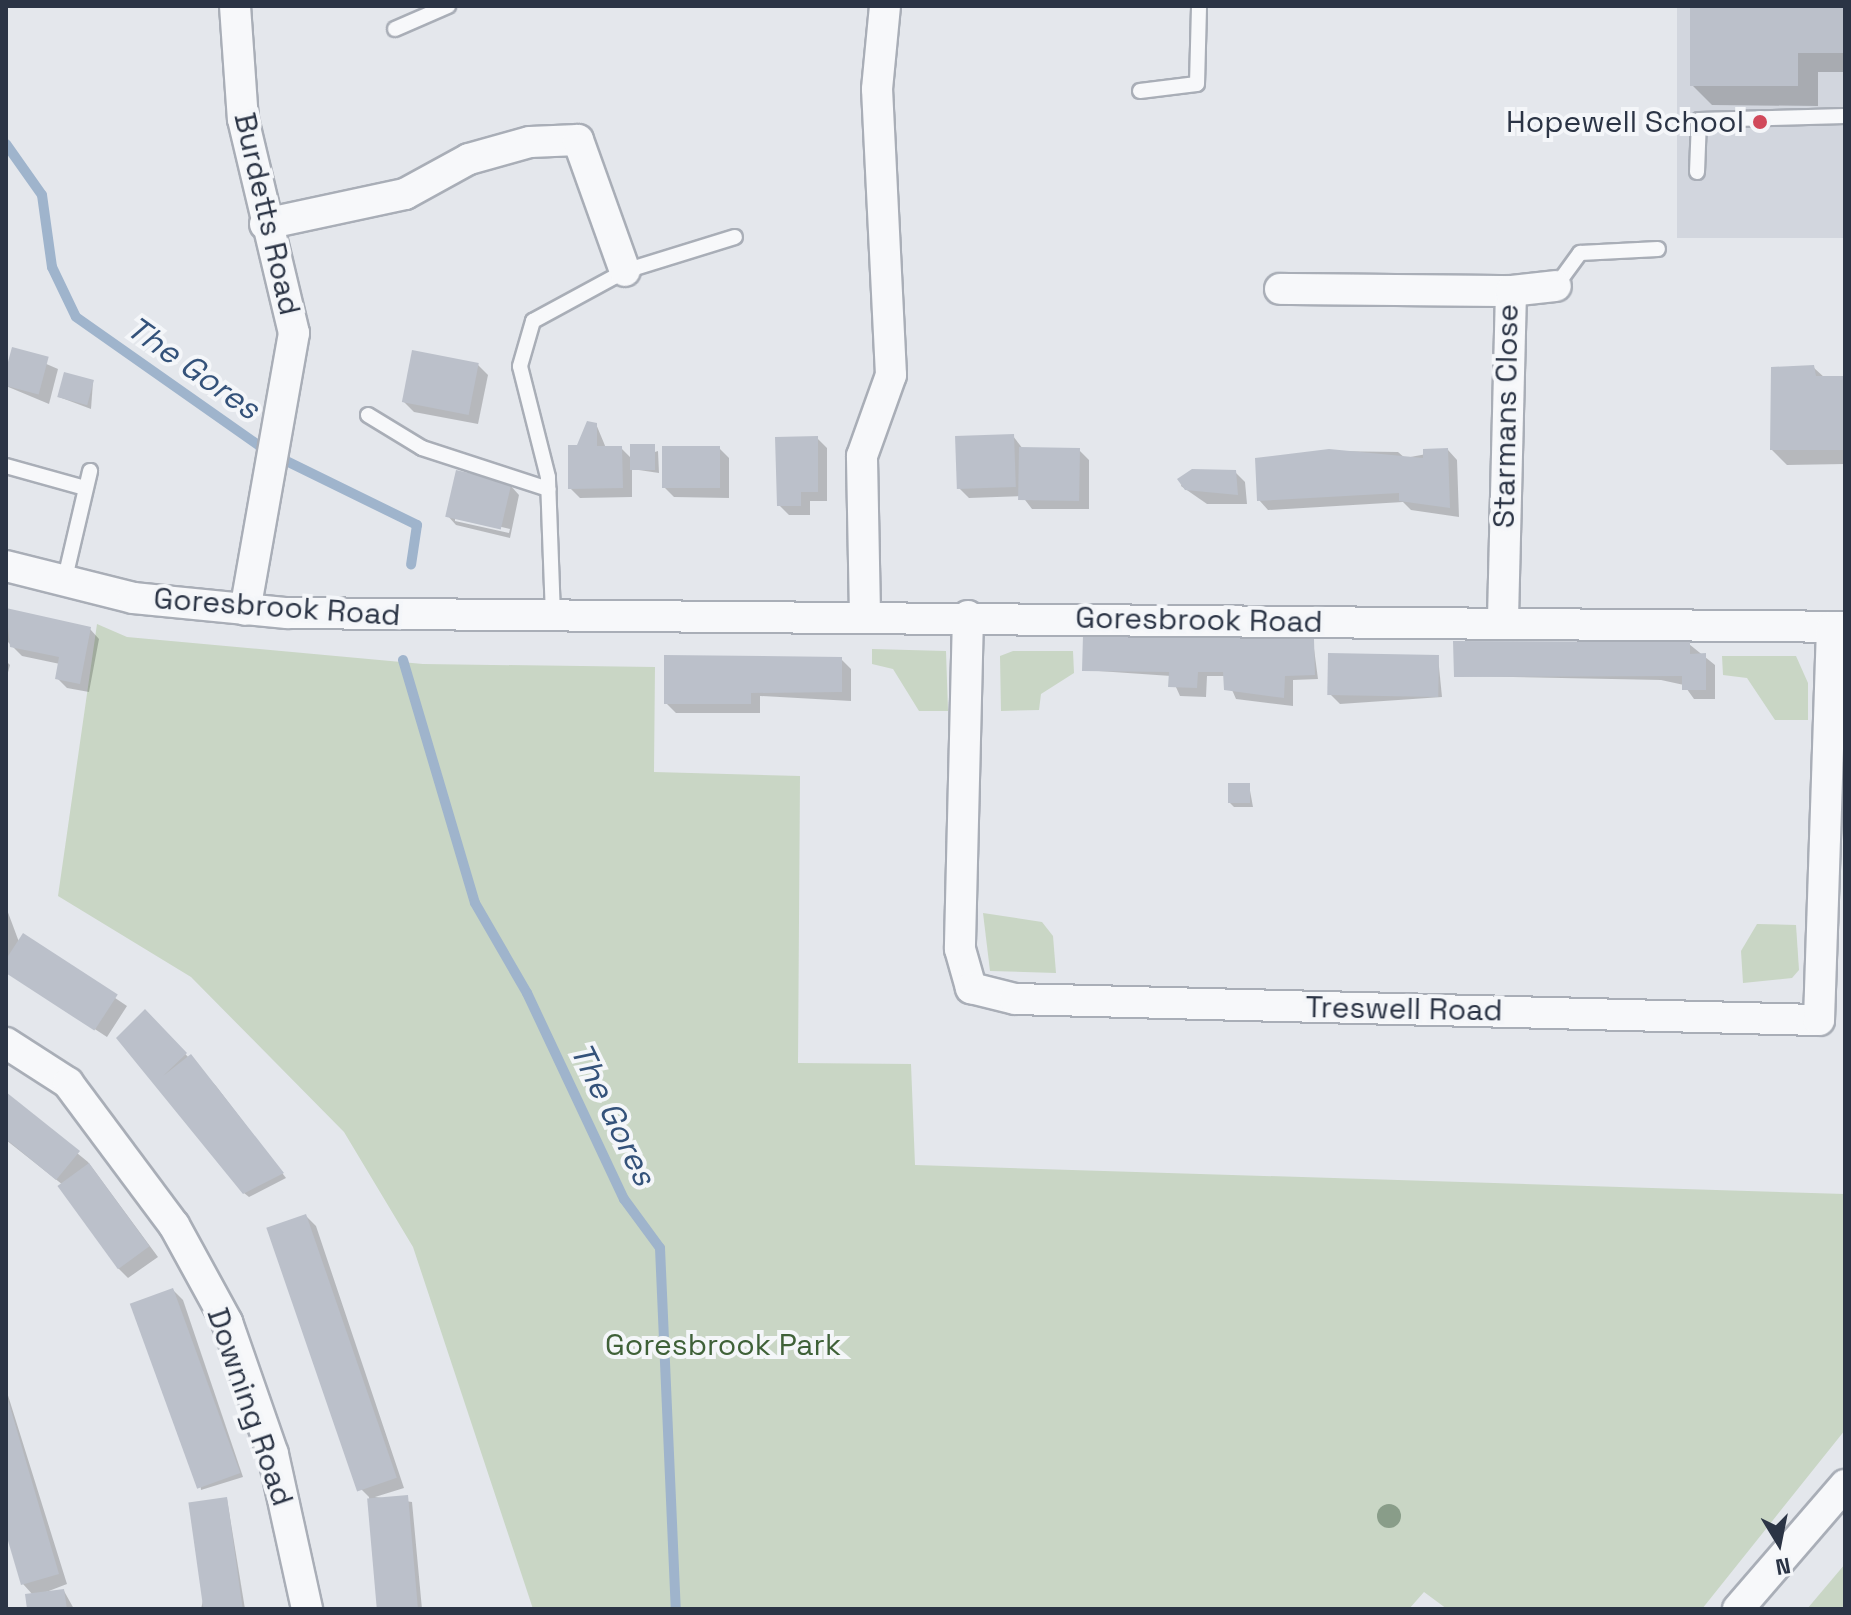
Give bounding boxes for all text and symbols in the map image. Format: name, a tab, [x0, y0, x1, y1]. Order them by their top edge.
place label: Hopewell School	[1506, 104, 1744, 140]
street label: Burdetts Road	[226, 109, 308, 319]
marker: Hopewell School	[1751, 113, 1769, 131]
street label: Starmans Close	[1486, 304, 1526, 528]
water label: The Gores	[119, 308, 267, 428]
street label: Goresbrook Road	[152, 580, 402, 634]
street label: Goresbrook Road	[1075, 600, 1323, 640]
street label: Treswell Road	[1305, 989, 1503, 1029]
water label: The Gores	[562, 1036, 664, 1192]
street label: Downing Road	[199, 1303, 301, 1511]
park label: Goresbrook Park	[605, 1327, 841, 1363]
north arrow	[1739, 1503, 1819, 1583]
text: N	[1773, 1552, 1793, 1582]

